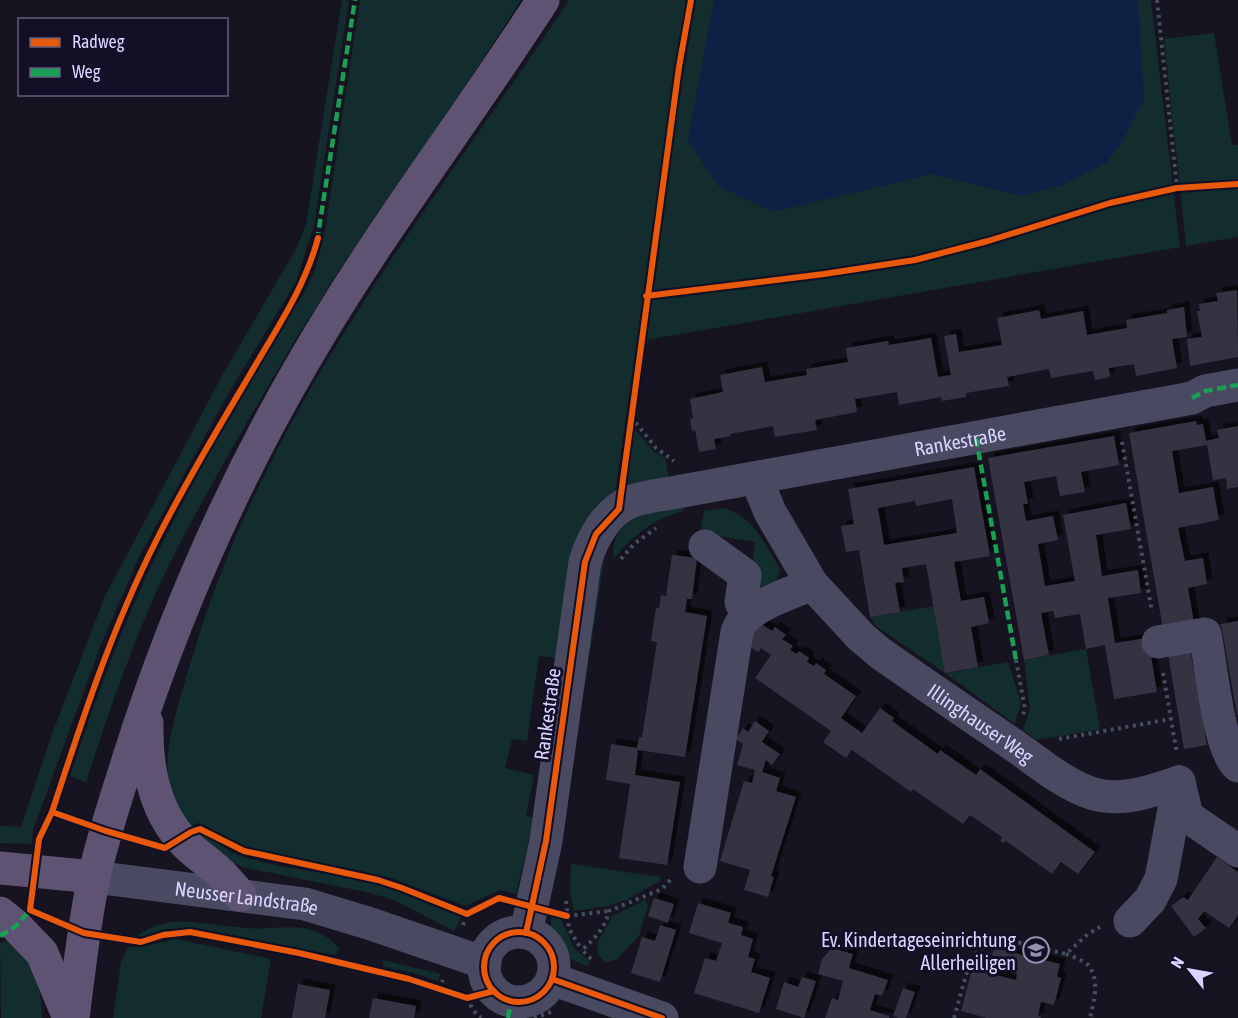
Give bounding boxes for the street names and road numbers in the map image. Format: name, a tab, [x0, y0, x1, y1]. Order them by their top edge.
street label: Rankestraße	[912, 421, 1008, 460]
street label: Rankestraße	[529, 667, 565, 761]
street label: Illinghauser Weg	[924, 678, 1039, 768]
street label: Neusser Landstraße	[173, 876, 321, 919]

